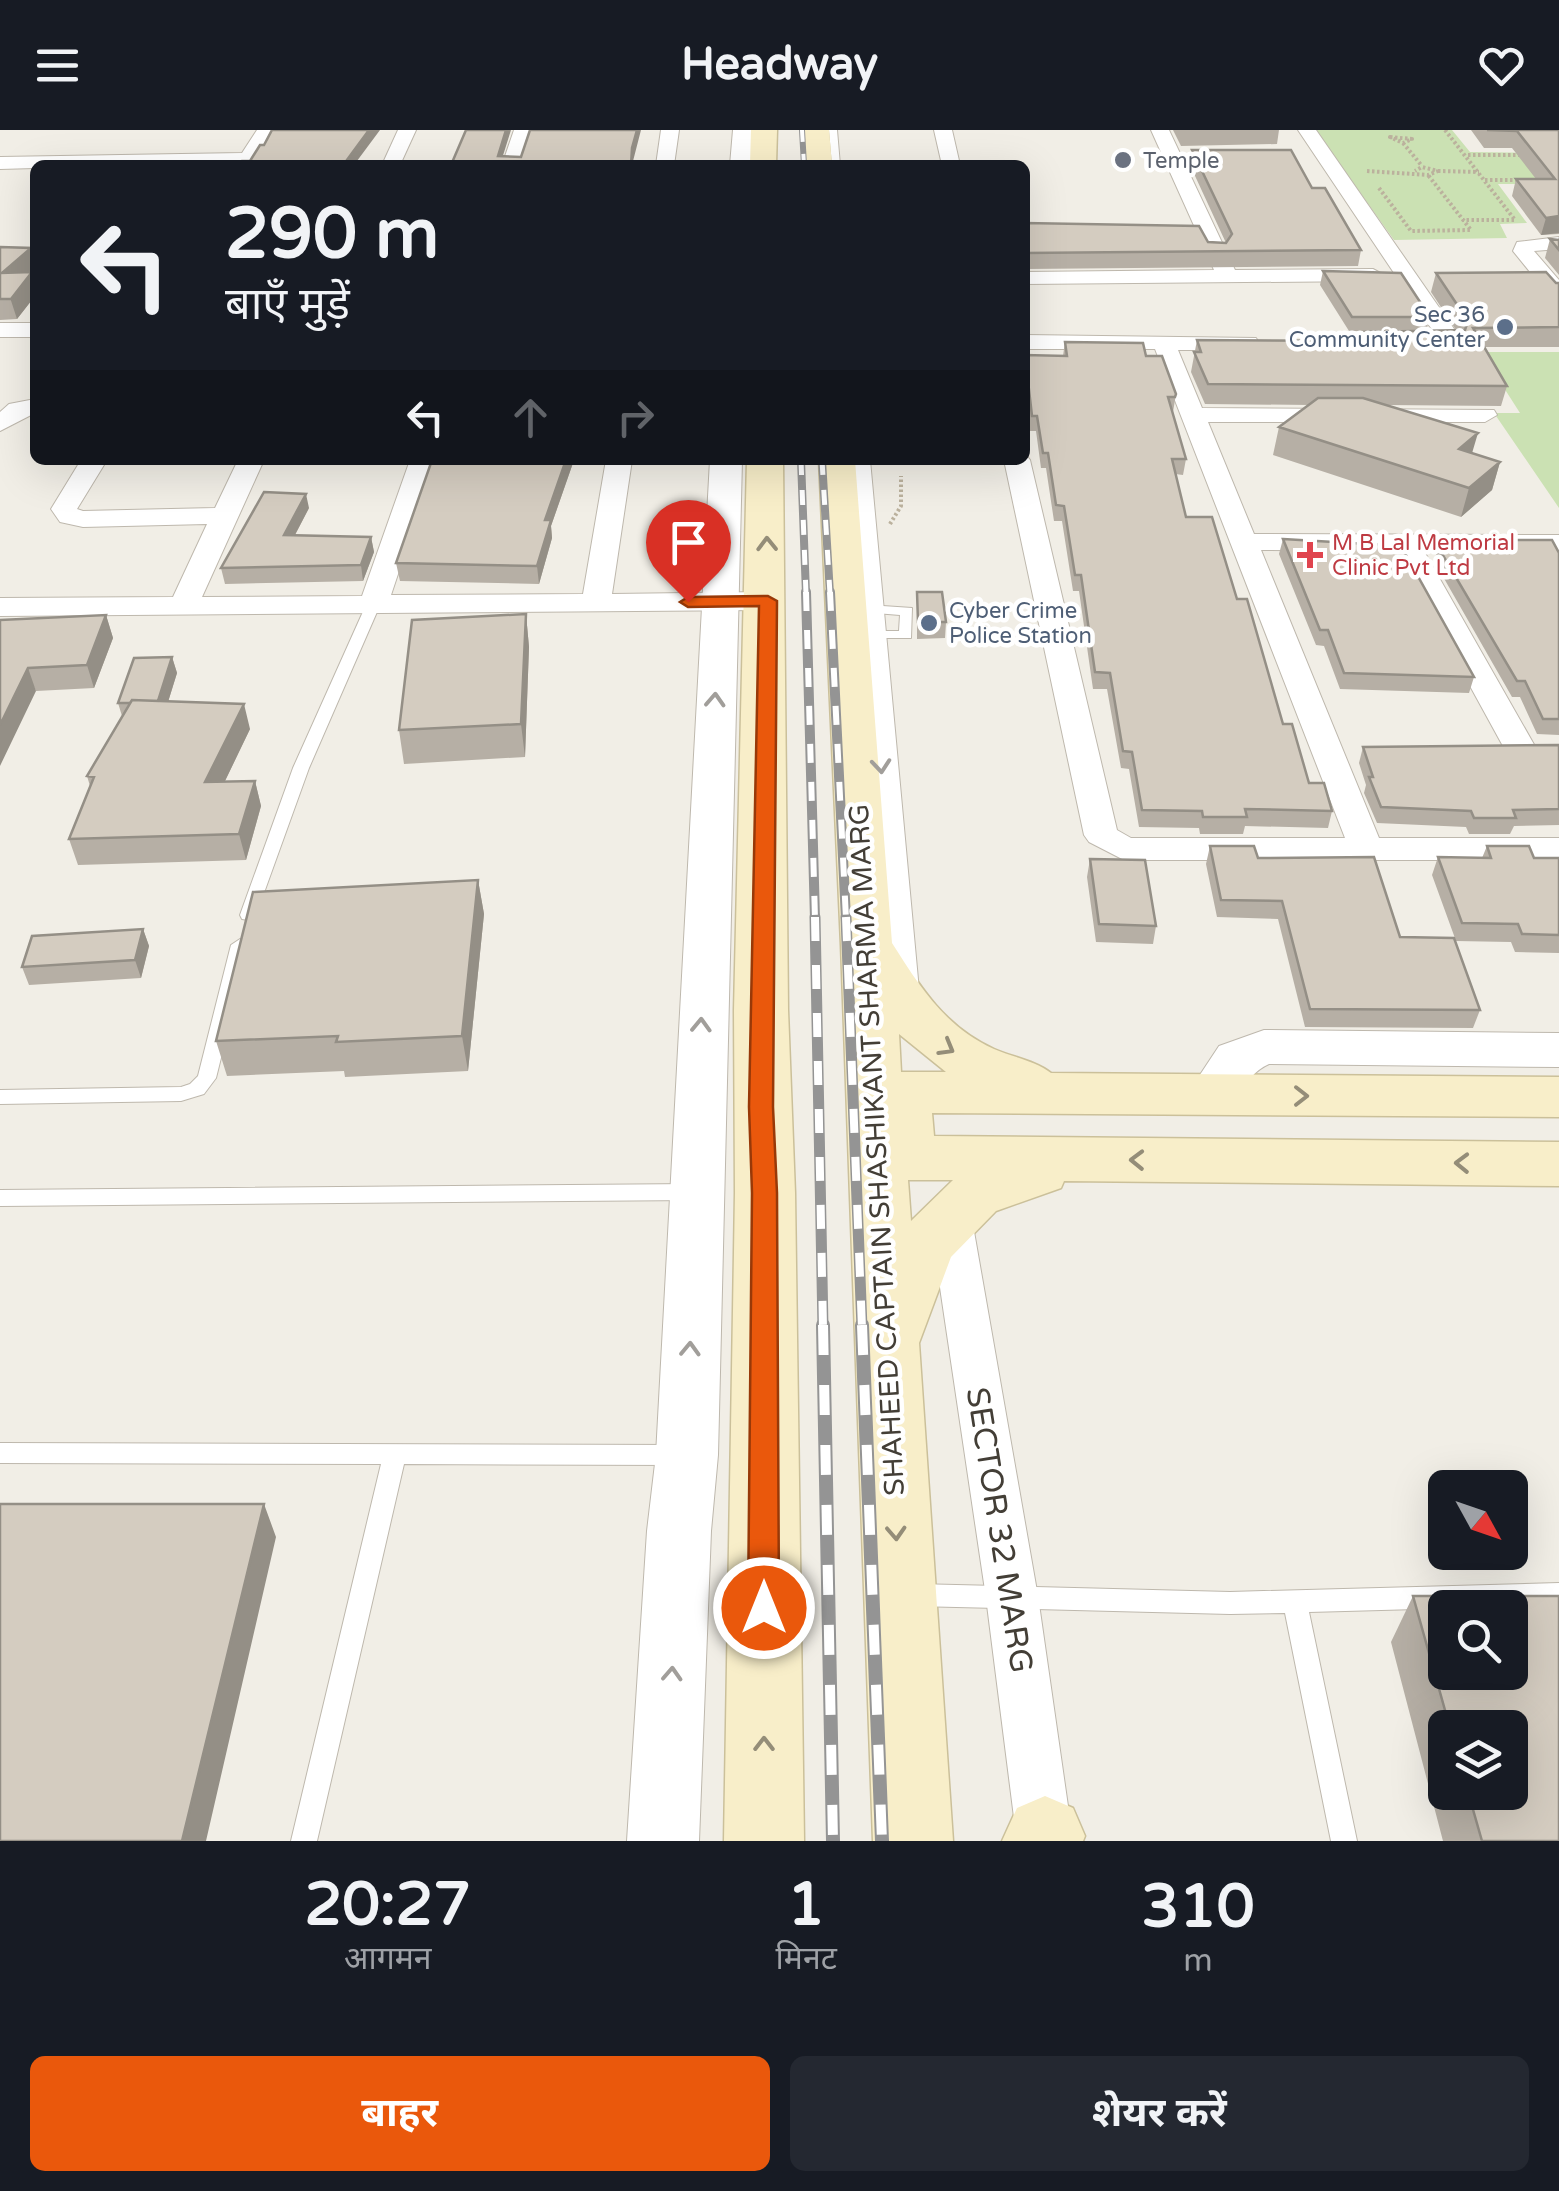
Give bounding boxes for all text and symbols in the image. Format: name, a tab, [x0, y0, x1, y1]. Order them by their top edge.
icon: menu	[30, 38, 85, 93]
text: Headway	[681, 38, 878, 92]
icon: heart	[1474, 38, 1529, 93]
place label: Temple	[1143, 148, 1219, 174]
marker: Temple	[1112, 149, 1134, 171]
text: 290 m	[225, 193, 439, 277]
icon: left	[60, 200, 190, 330]
text: बाएँ मुड़ें	[225, 278, 350, 332]
place label: Sec 36 Community Center	[1289, 302, 1486, 353]
marker: Sec 36 Community Center	[1494, 316, 1516, 338]
icon: left	[398, 390, 453, 445]
icon: ahead	[503, 390, 558, 445]
icon: right	[608, 390, 663, 445]
pin	[646, 500, 731, 603]
icon: arrive	[661, 515, 716, 570]
place label: M B Lal Memorial Clinic Pvt Ltd	[1332, 530, 1515, 581]
one-way arrow	[756, 535, 777, 551]
marker: M B Lal Memorial Clinic Pvt Ltd	[1297, 542, 1323, 568]
place label: Cyber Crime Police Station	[949, 598, 1092, 649]
marker: Cyber Crime Police Station	[918, 612, 940, 634]
one-way arrow	[704, 691, 725, 707]
one-way arrow	[869, 759, 891, 775]
street label: SHAHEED CAPTAIN SHASHIKANT SHARMA MARG	[842, 803, 912, 1497]
one-way arrow	[691, 1016, 712, 1032]
one-way arrow	[936, 1035, 954, 1055]
one-way arrow	[1294, 1085, 1309, 1107]
one-way arrow	[1128, 1149, 1144, 1171]
one-way arrow	[1453, 1152, 1468, 1174]
one-way arrow	[680, 1341, 701, 1357]
street label: SECTOR 32 MARG	[958, 1385, 1040, 1675]
north arrow	[1428, 1470, 1528, 1570]
map controls	[1428, 1470, 1528, 1810]
one-way arrow	[885, 1526, 906, 1542]
position arrow	[712, 1556, 816, 1660]
button: search	[1428, 1590, 1528, 1690]
one-way arrow	[661, 1665, 682, 1681]
button: layers	[1428, 1710, 1528, 1810]
one-way arrow	[753, 1735, 775, 1750]
text: 20:27	[305, 1869, 471, 1941]
text: 1	[787, 1869, 825, 1941]
text: 310	[1141, 1871, 1254, 1943]
text: आगमन	[344, 1940, 432, 1978]
text: मिनट	[775, 1940, 837, 1978]
text: m	[1183, 1942, 1213, 1980]
button: बाहर	[30, 2056, 770, 2171]
button: शेयर करें	[790, 2056, 1529, 2171]

